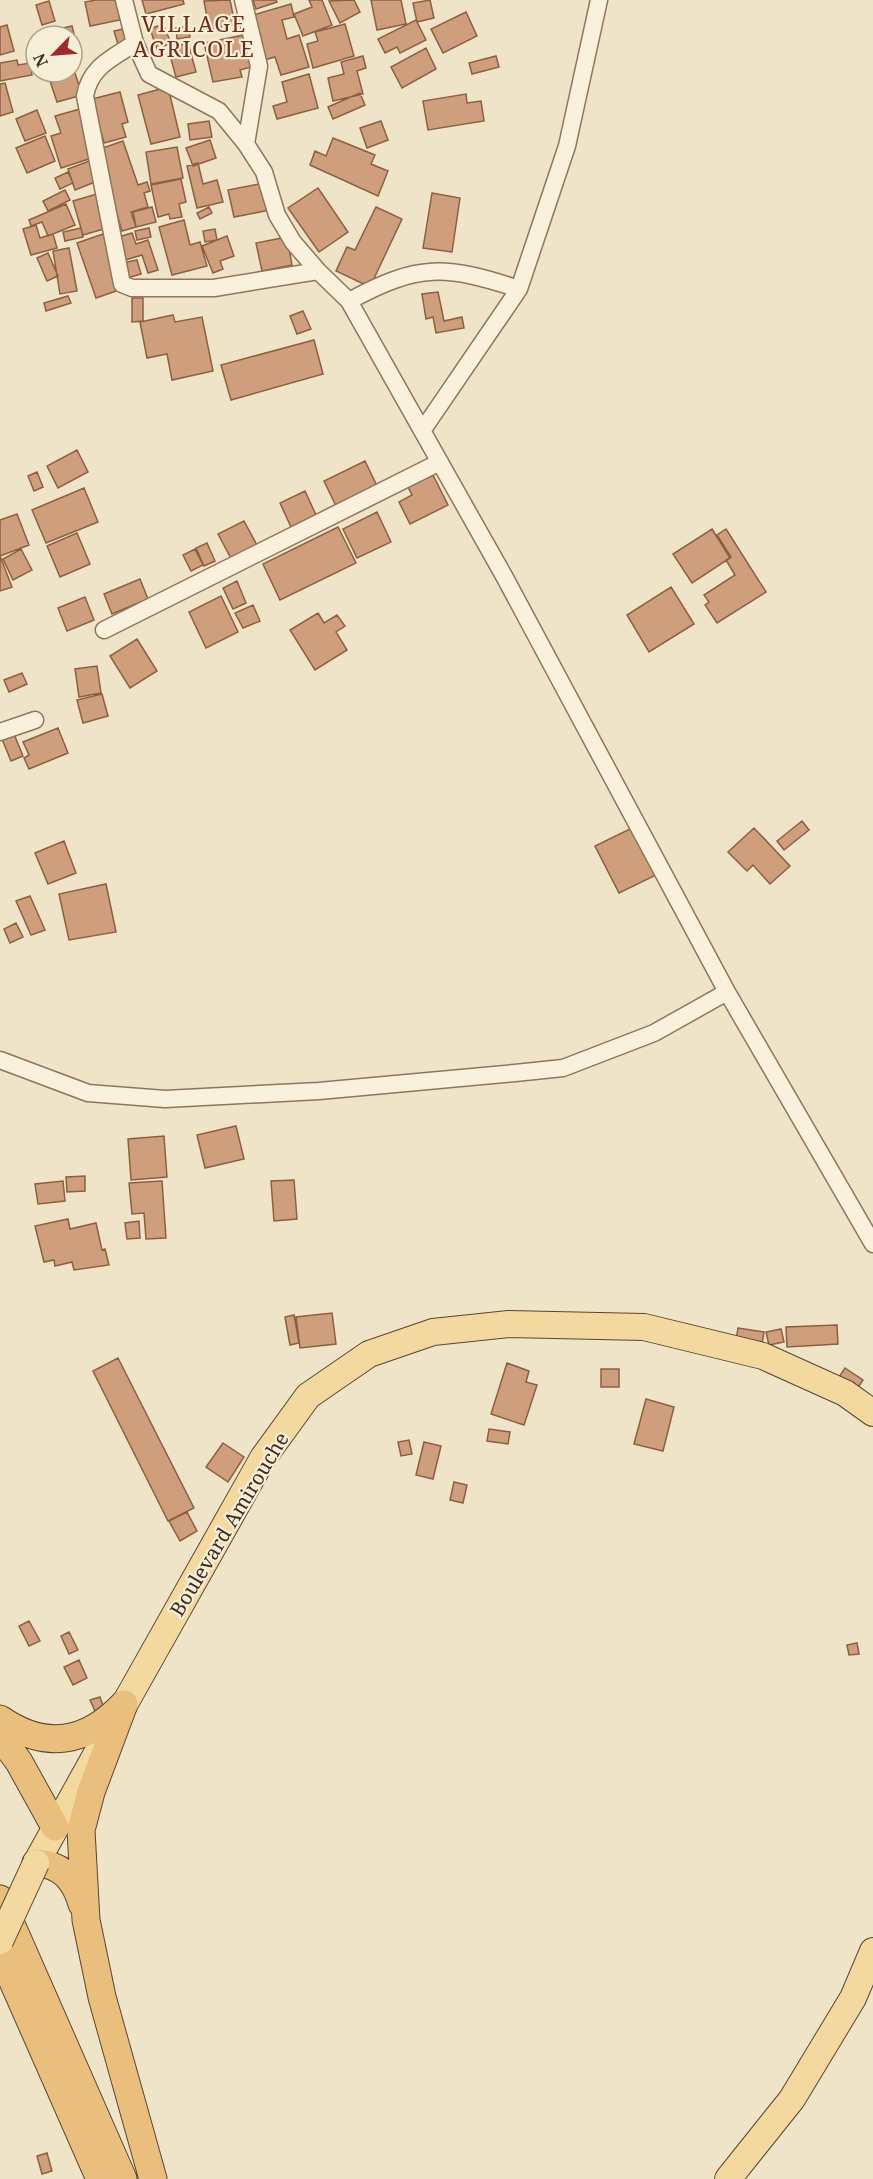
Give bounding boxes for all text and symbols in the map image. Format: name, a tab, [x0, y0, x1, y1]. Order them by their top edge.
district label: VILLAGE AGRICOLE	[133, 8, 255, 63]
north arrow	[24, 24, 84, 84]
text: N	[28, 50, 53, 71]
street label: Boulevard Amirouche	[163, 1427, 295, 1621]

